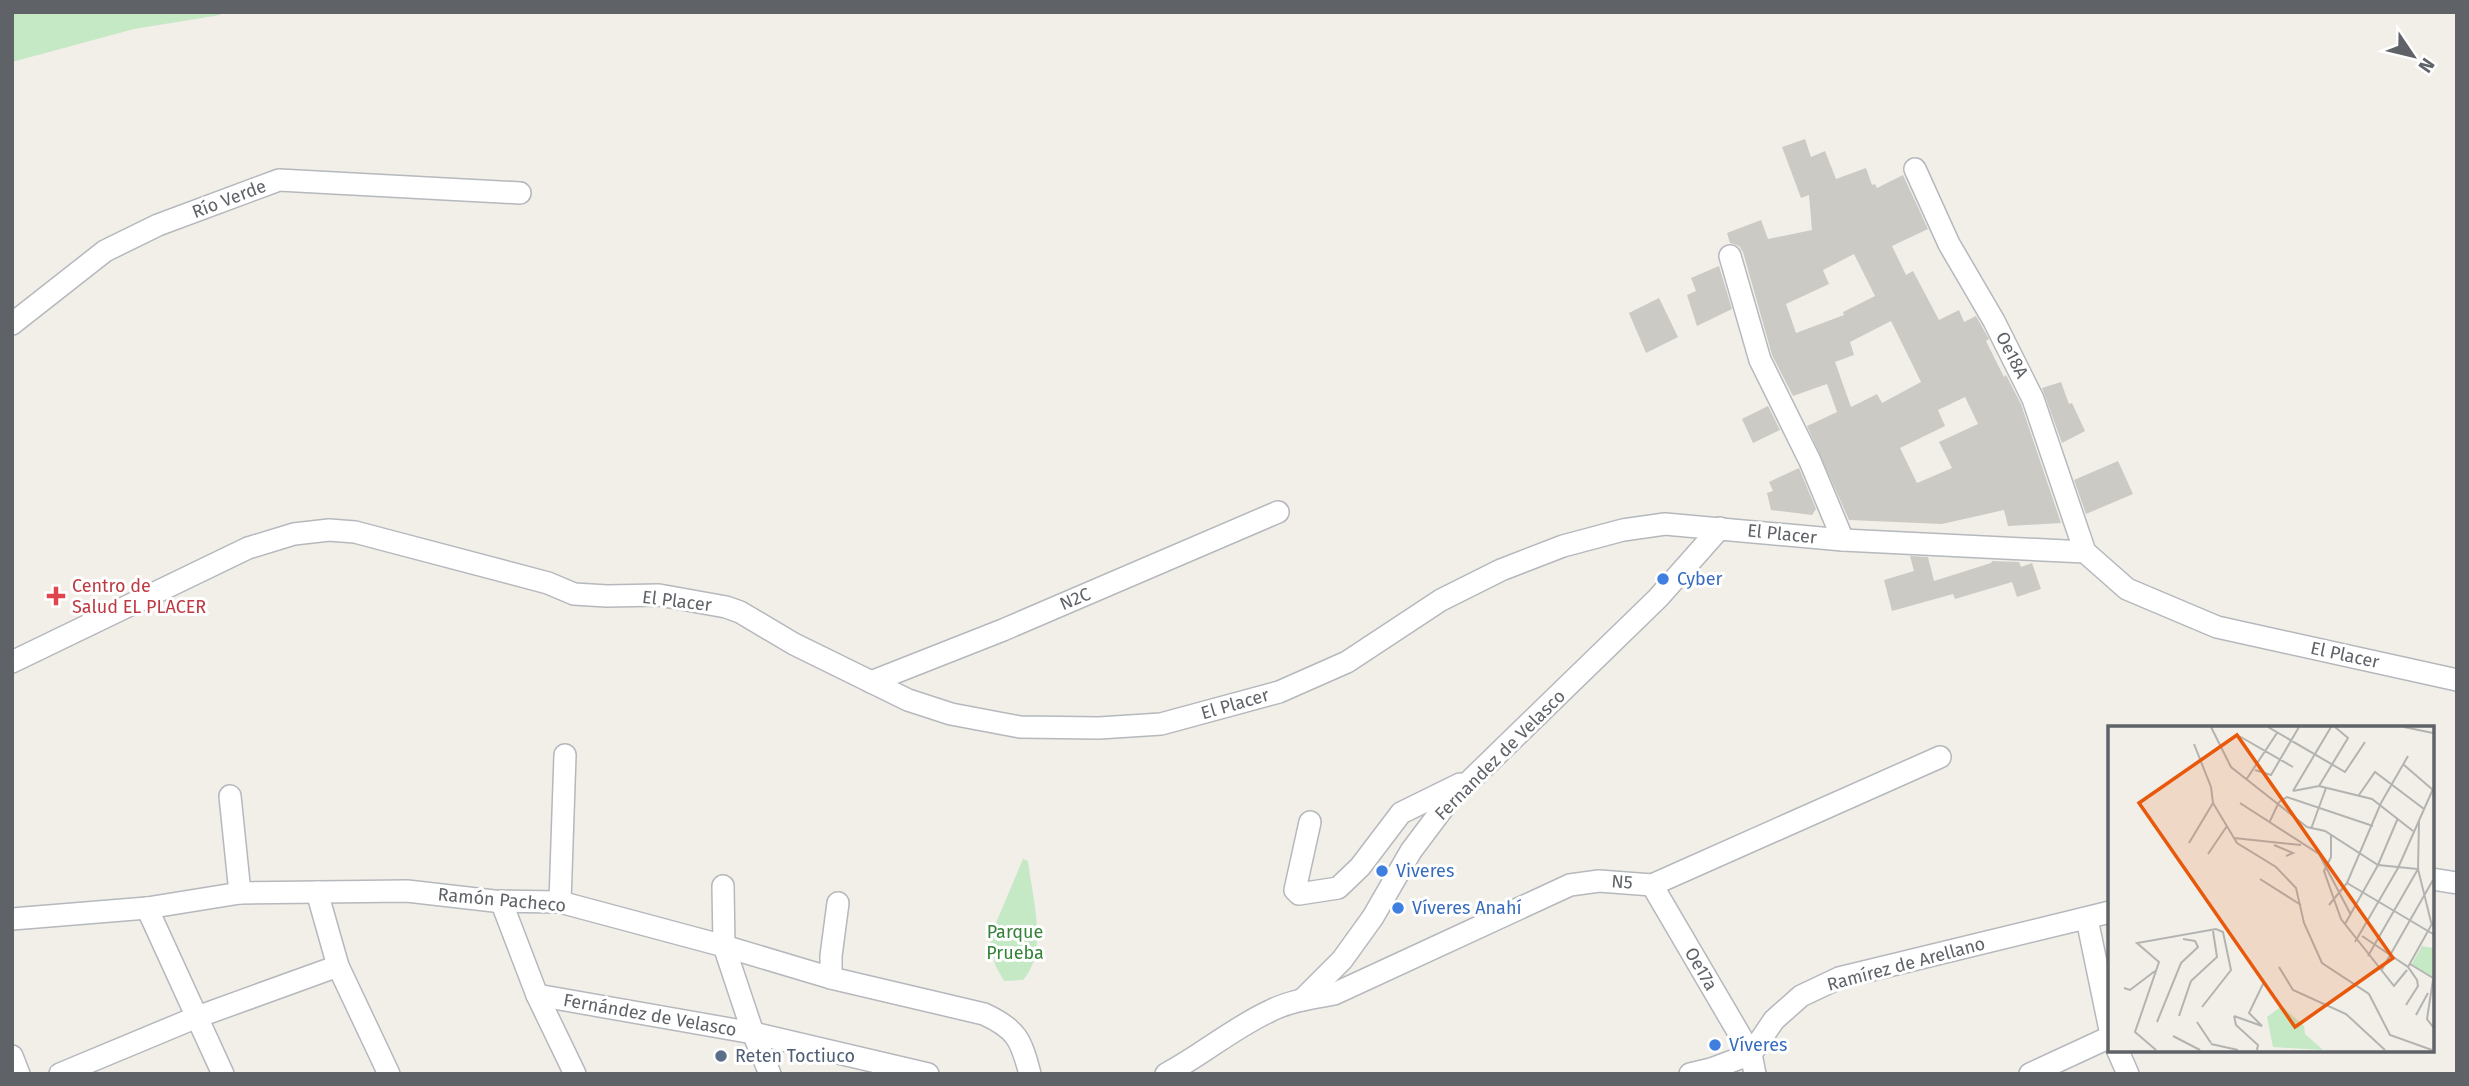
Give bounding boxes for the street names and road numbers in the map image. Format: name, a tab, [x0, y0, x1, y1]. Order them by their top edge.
street label: Río Verde	[189, 175, 269, 223]
street label: Oe18A	[1991, 328, 2033, 383]
street label: El Placer	[1746, 519, 1818, 549]
street label: N2C	[1056, 583, 1094, 615]
street label: El Placer	[641, 586, 713, 616]
street label: El Placer	[2309, 637, 2381, 673]
street label: El Placer	[1198, 684, 1272, 724]
street label: Fernandez de Velasco	[1430, 685, 1570, 825]
street label: N5	[1611, 870, 1633, 894]
street label: Ramón Pacheco	[437, 883, 567, 917]
street label: Ramírez de Arellano	[1824, 932, 1988, 996]
street label: Oe17a	[1680, 943, 1722, 995]
street label: Fernández de Velasco	[562, 989, 738, 1041]

